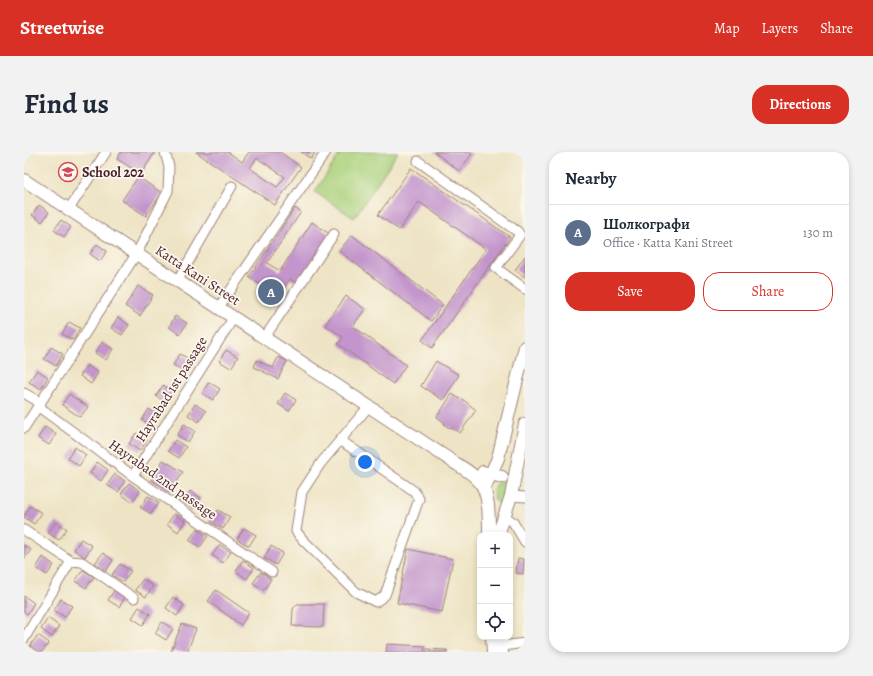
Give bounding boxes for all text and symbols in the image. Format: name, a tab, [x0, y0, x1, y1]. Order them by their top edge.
text: Streetwise	[20, 15, 104, 41]
text: Map	[714, 19, 740, 38]
text: Layers	[762, 19, 798, 38]
text: Share	[820, 19, 853, 38]
text: Find us	[24, 85, 109, 123]
button: Directions	[752, 85, 849, 124]
school or university icon: School 202	[57, 161, 79, 183]
place label: School 202	[82, 163, 144, 182]
text: Nearby	[565, 167, 616, 190]
text: Шолкографи	[603, 214, 690, 234]
text: A	[574, 224, 582, 241]
text: 130 m	[803, 224, 833, 241]
text: Office · Katta Kani Street	[603, 234, 733, 251]
street label: Katta Kani Street	[152, 241, 244, 310]
button: Save	[565, 272, 695, 311]
button: Share	[703, 272, 833, 311]
pin: A	[258, 277, 284, 307]
street label: Hayrаbаd 1st passage	[131, 333, 212, 446]
street label: Hayrаbаd 2nd passage	[105, 435, 221, 524]
your location	[355, 452, 375, 472]
map controls	[477, 532, 513, 640]
button: +	[477, 532, 513, 568]
button: −	[477, 568, 513, 604]
button: locate	[477, 604, 513, 640]

